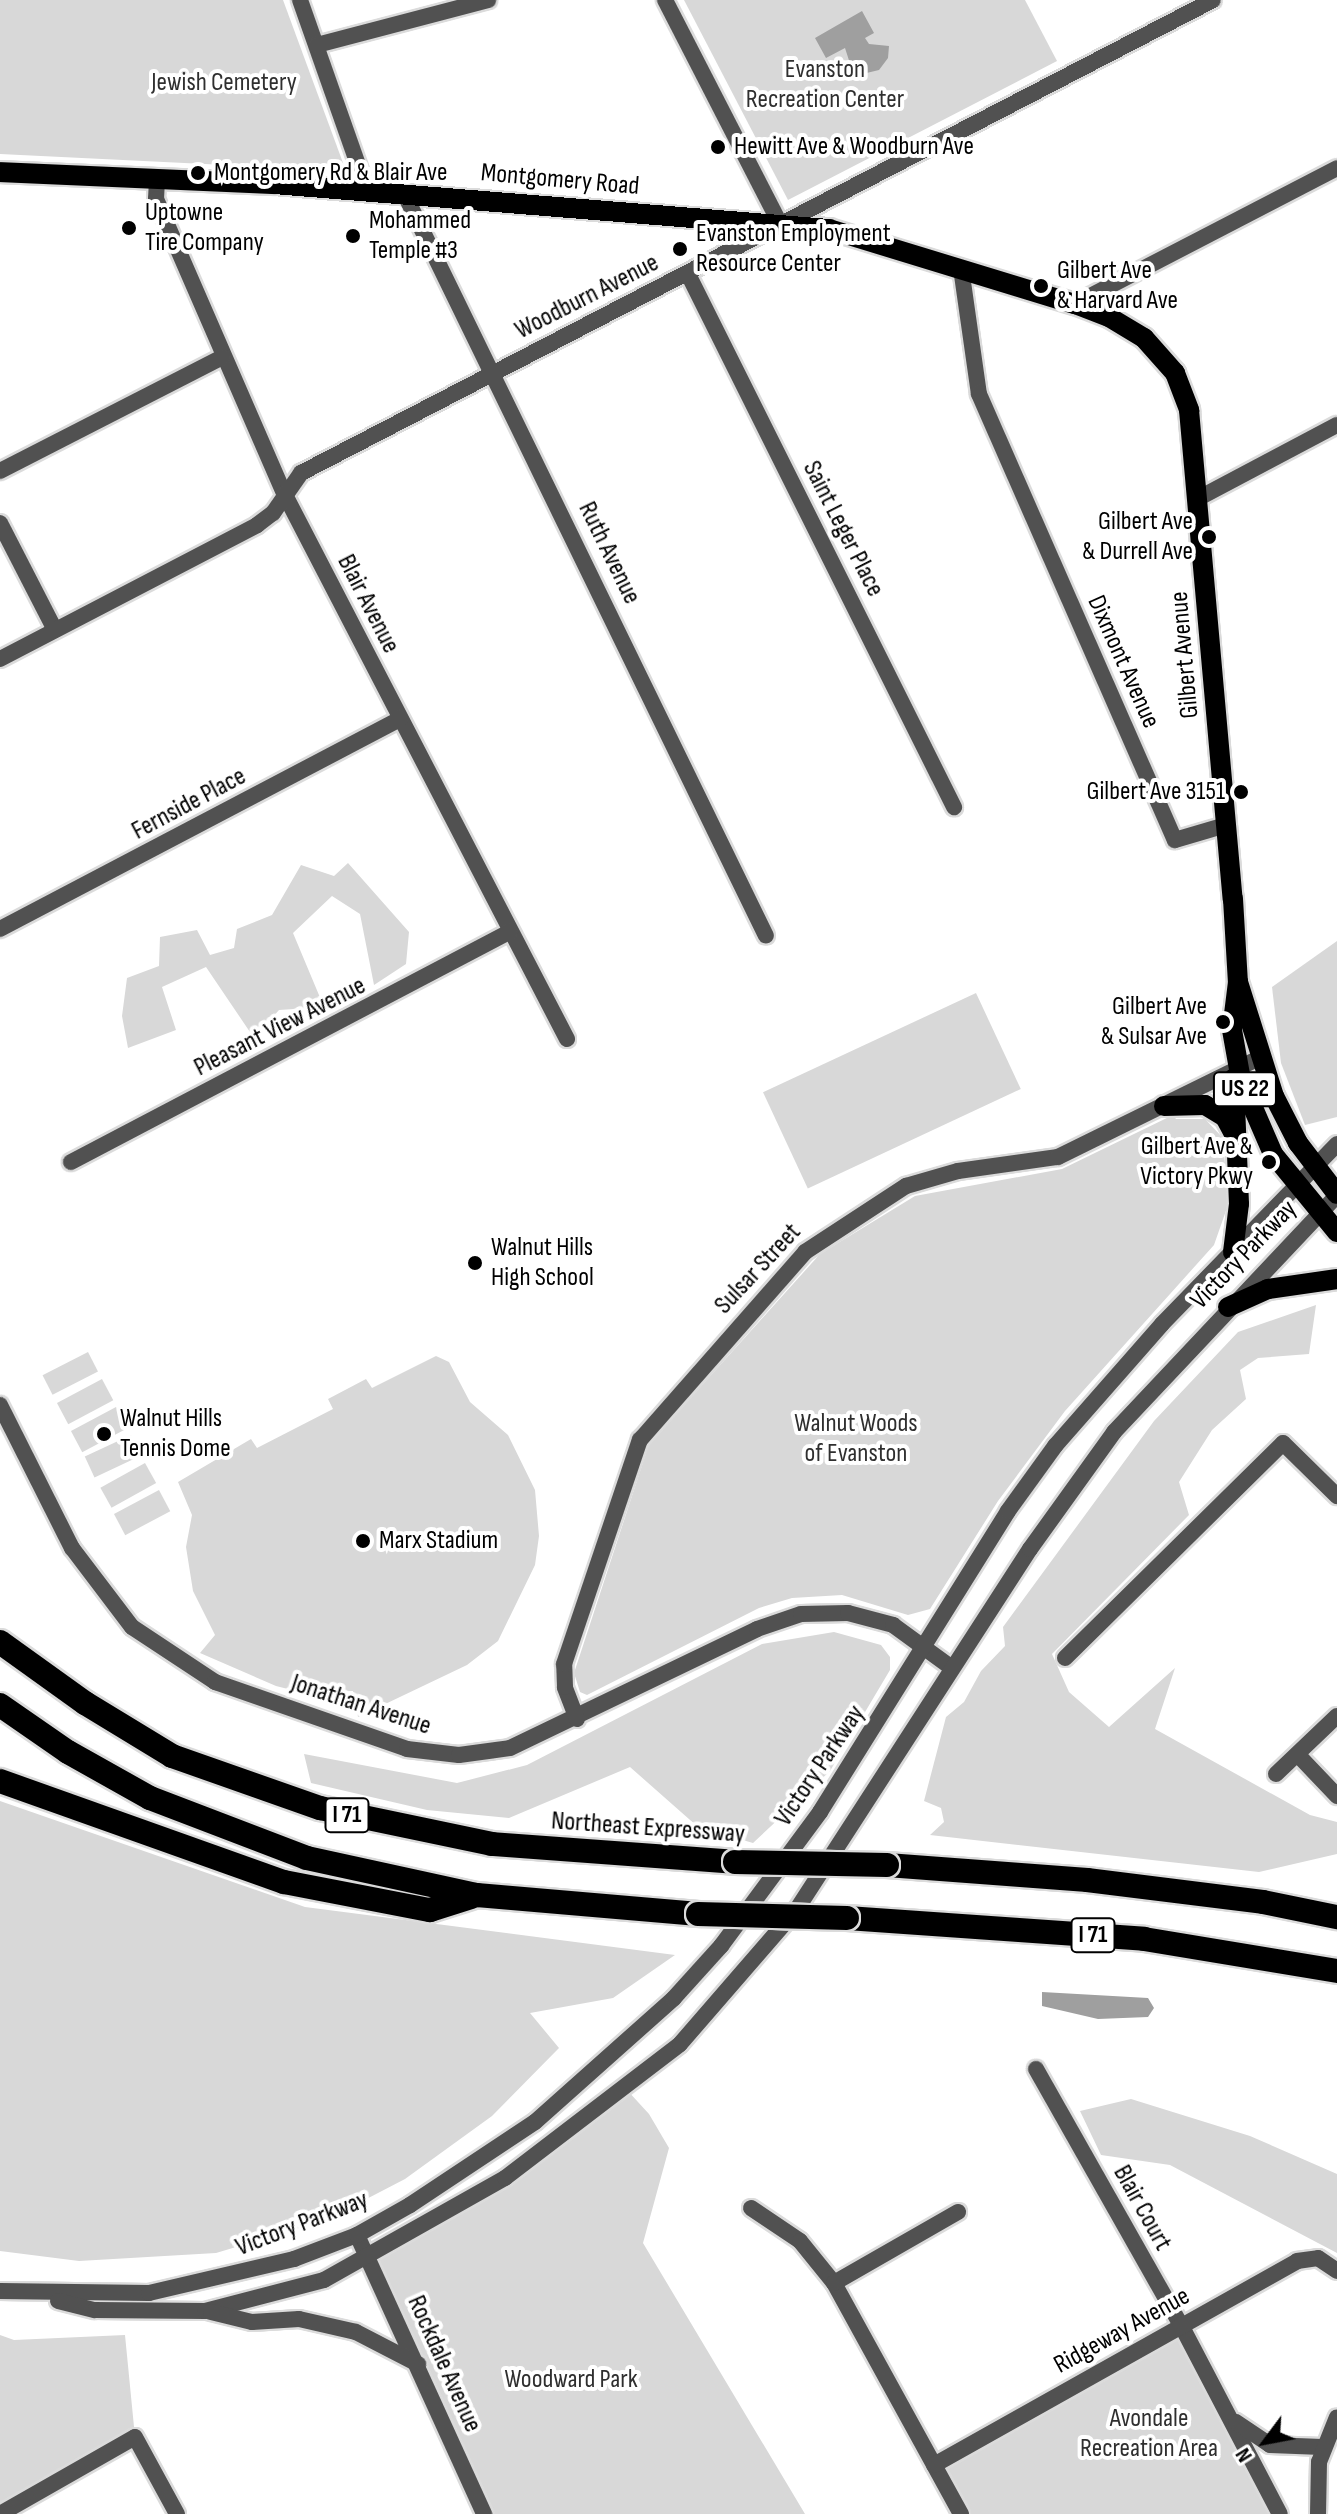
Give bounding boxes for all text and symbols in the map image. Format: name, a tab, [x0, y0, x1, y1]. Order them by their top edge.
park label: Evanston Recreation Center	[746, 54, 904, 116]
park label: Jewish Cemetery	[151, 67, 297, 99]
place label: Hewitt Ave & Woodburn Ave	[734, 131, 974, 163]
marker: Hewitt Ave & Woodburn Ave	[709, 138, 727, 156]
place label: Montgomery Rd & Blair Ave	[214, 157, 447, 189]
street label: Montgomery Road	[480, 158, 640, 202]
marker: Montgomery Rd & Blair Ave	[189, 164, 207, 182]
place label: Uptowne Tire Company	[145, 197, 264, 258]
place label: Mohammed Temple #3	[369, 205, 471, 266]
place label: Evanston Employment Resource Center	[696, 218, 891, 280]
marker: Uptowne Tire Company	[120, 219, 138, 237]
marker: Mohammed Temple #3	[344, 227, 362, 245]
marker: Evanston Employment Resource Center	[671, 240, 689, 258]
street label: Woodburn Avenue	[510, 247, 664, 347]
place label: Gilbert Ave & Harvard Ave	[1057, 255, 1178, 316]
marker: Gilbert Ave & Harvard Ave	[1032, 277, 1050, 295]
street label: Saint Leger Place	[796, 456, 890, 602]
street label: Ruth Avenue	[571, 497, 647, 609]
place label: Gilbert Ave & Durrell Ave	[1082, 506, 1193, 568]
marker: Gilbert Ave & Durrell Ave	[1200, 528, 1218, 546]
street label: Blair Avenue	[330, 550, 406, 658]
street label: Gilbert Avenue	[1164, 590, 1206, 720]
street label: Dixmont Avenue	[1080, 591, 1166, 733]
street label: Fernside Place	[127, 761, 251, 847]
place label: Gilbert Ave 3151	[1086, 776, 1225, 808]
marker: Gilbert Ave 3151	[1232, 783, 1250, 801]
street label: Pleasant View Avenue	[189, 970, 371, 1084]
place label: Gilbert Ave & Sulsar Ave	[1101, 991, 1207, 1052]
marker: Gilbert Ave & Sulsar Ave	[1214, 1013, 1232, 1031]
road number: US 22	[1211, 1069, 1279, 1109]
place label: Gilbert Ave & Victory Pkwy	[1140, 1131, 1253, 1192]
marker: Gilbert Ave & Victory Pkwy	[1260, 1153, 1278, 1171]
street label: Victory Parkway	[1184, 1194, 1304, 1316]
street label: Sulsar Street	[708, 1217, 808, 1321]
place label: Walnut Hills High School	[491, 1232, 594, 1294]
marker: Walnut Hills High School	[466, 1254, 484, 1272]
place label: Walnut Hills Tennis Dome	[120, 1403, 231, 1464]
park label: Walnut Woods of Evanston	[794, 1408, 918, 1470]
marker: Walnut Hills Tennis Dome	[95, 1425, 113, 1443]
place label: Marx Stadium	[379, 1525, 498, 1557]
marker: Marx Stadium	[354, 1532, 372, 1550]
street label: Jonathan Avenue	[287, 1668, 435, 1742]
street label: Victory Parkway	[768, 1700, 872, 1832]
road number: I 71	[323, 1795, 371, 1835]
street label: Northeast Expressway	[550, 1806, 746, 1850]
road number: I 71	[1069, 1915, 1117, 1955]
street label: Blair Court	[1106, 2160, 1178, 2256]
street label: Victory Parkway	[231, 2184, 373, 2264]
street label: Ridgeway Avenue	[1049, 2281, 1195, 2381]
street label: Rockdale Avenue	[400, 2291, 488, 2437]
park label: Woodward Park	[504, 2364, 638, 2396]
north arrow	[1225, 2402, 1305, 2482]
park label: Avondale Recreation Area	[1080, 2403, 1218, 2464]
text: N	[1230, 2443, 1259, 2467]

